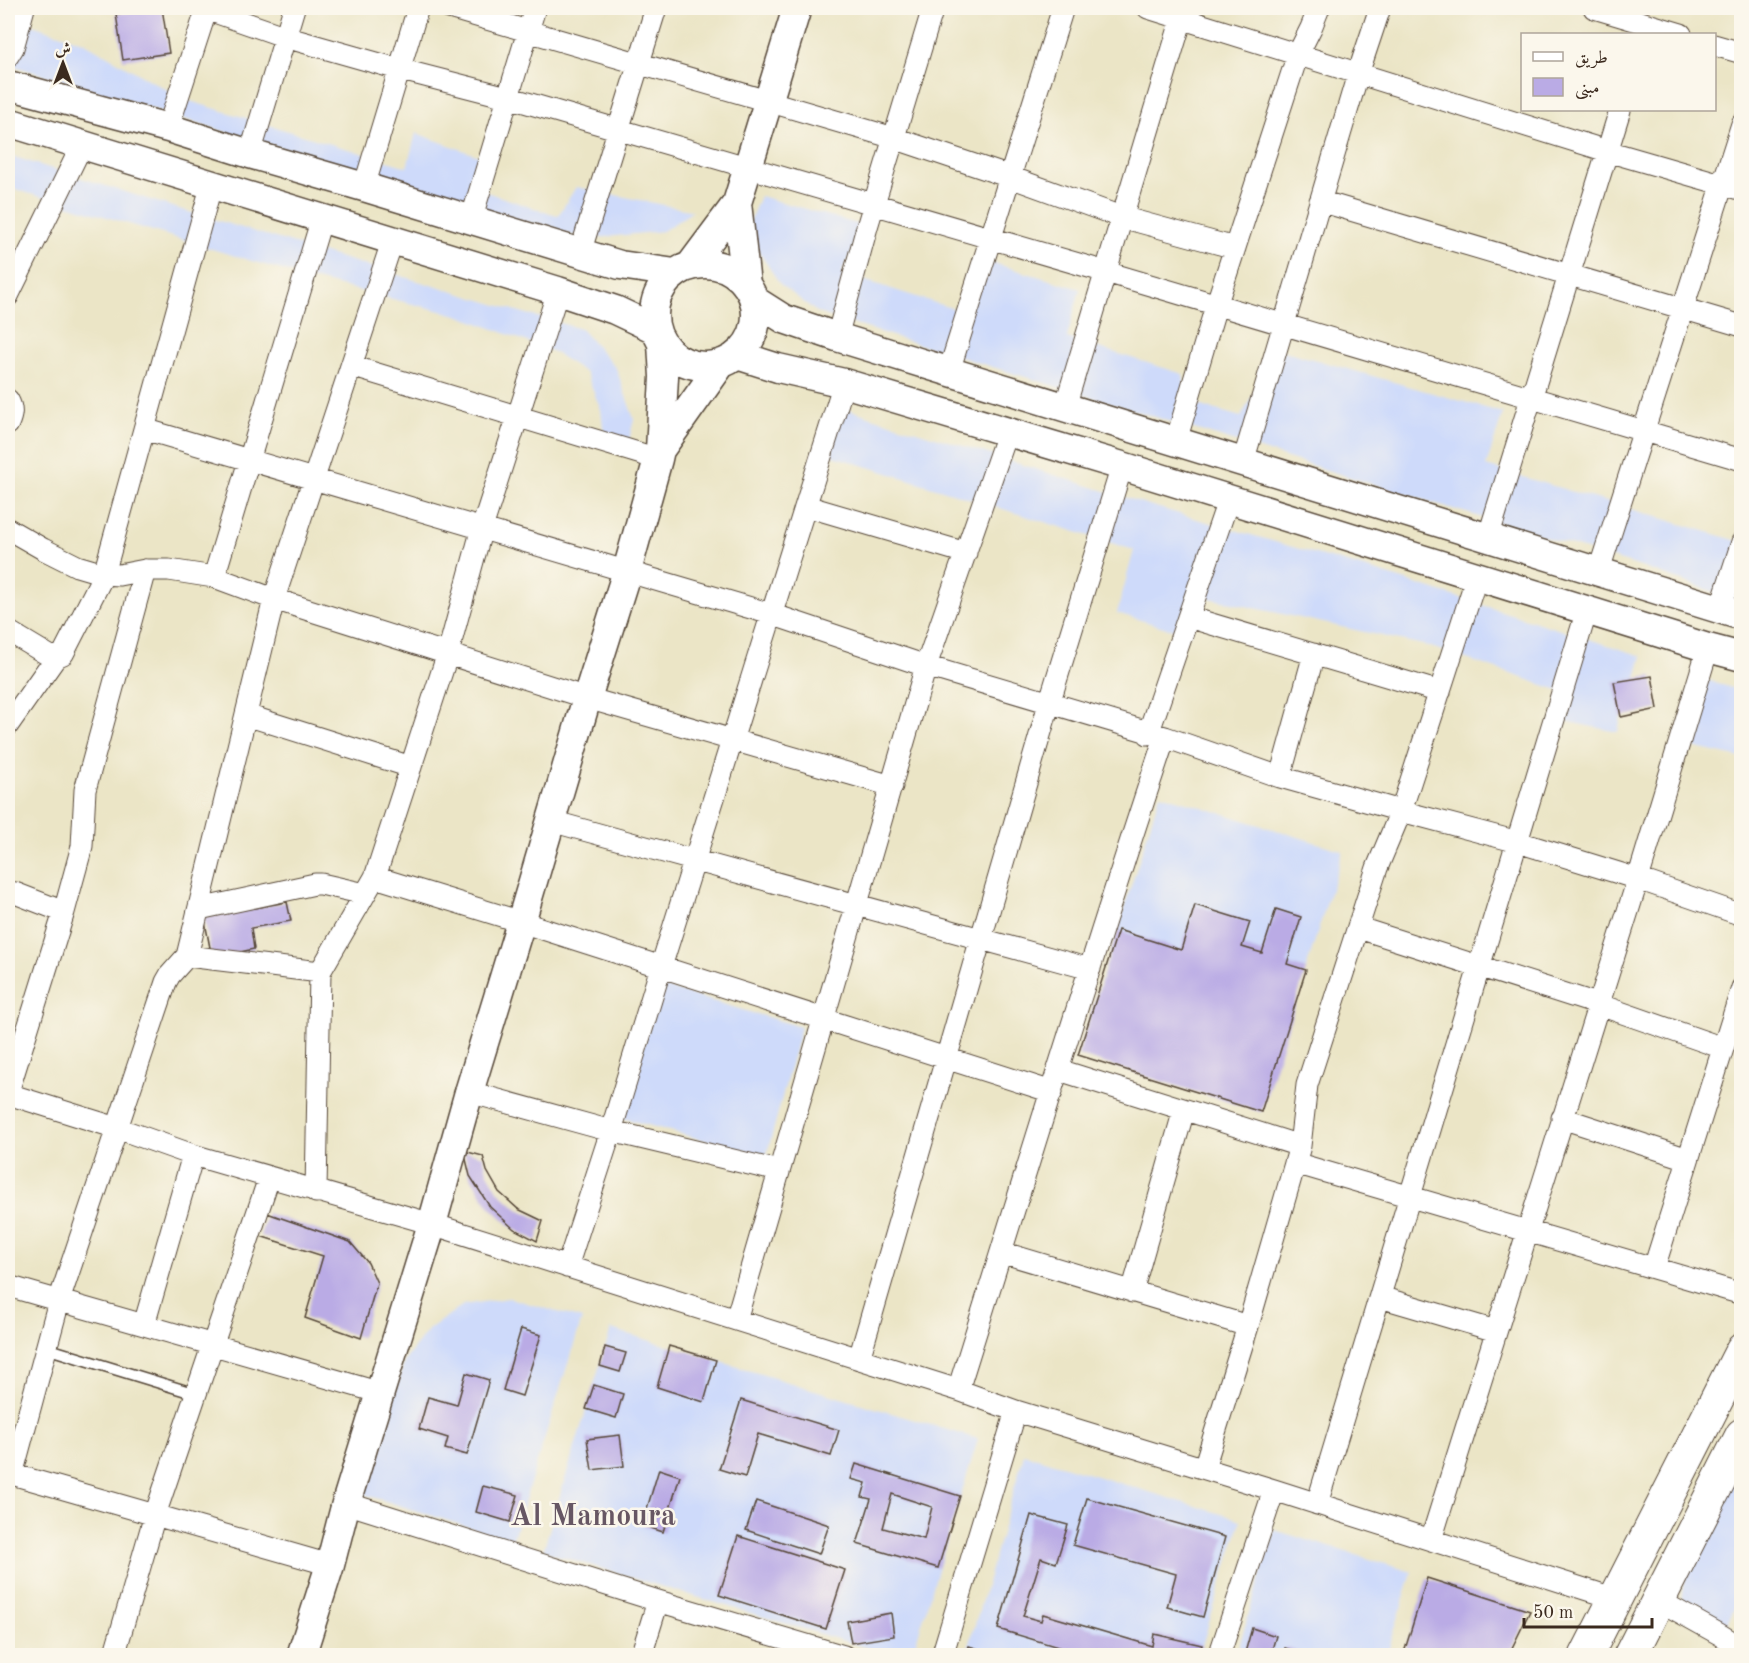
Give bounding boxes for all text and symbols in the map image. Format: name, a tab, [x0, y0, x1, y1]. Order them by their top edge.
north arrow	[33, 33, 93, 93]
legend	[1521, 33, 1716, 111]
text: ش	[55, 42, 71, 58]
text: طريق	[1575, 49, 1608, 69]
text: مبنى	[1575, 79, 1600, 100]
district label: Al Mamoura	[510, 1502, 676, 1532]
scale bar	[1524, 1591, 1652, 1629]
text: 50 m	[1533, 1604, 1573, 1622]

